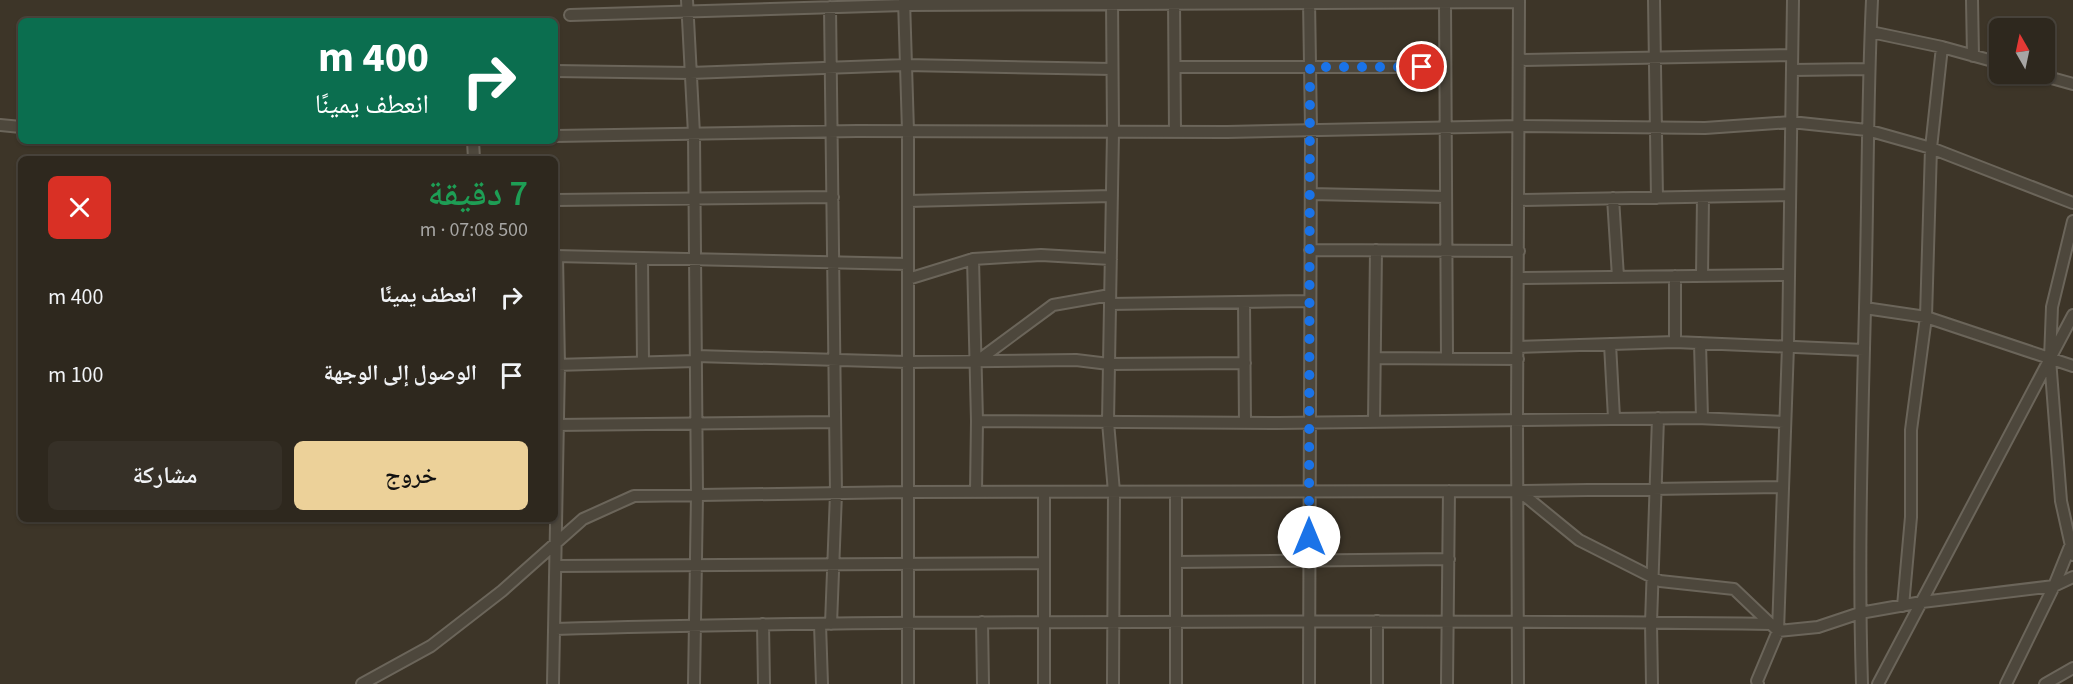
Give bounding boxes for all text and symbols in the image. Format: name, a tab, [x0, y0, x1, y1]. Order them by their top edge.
north arrow	[1989, 18, 2055, 84]
map controls	[1989, 18, 2055, 84]
text: 400 m	[318, 28, 429, 88]
pin	[1396, 41, 1447, 92]
icon: right	[450, 42, 528, 120]
icon: arrive	[1405, 50, 1438, 83]
text: انعطف يمينًا	[315, 85, 429, 124]
text: 7 دقيقة	[428, 168, 528, 219]
button: close	[48, 176, 111, 239]
text: 500 m · 07:08	[420, 216, 528, 244]
text: انعطف يمينًا	[379, 279, 477, 311]
text: 400 m	[48, 281, 103, 313]
icon: right	[495, 281, 528, 314]
text: الوصول إلى الوجهة	[324, 357, 477, 389]
text: 100 m	[48, 359, 103, 391]
icon: arrive	[495, 359, 528, 392]
button: مشاركة	[48, 441, 282, 510]
button: خروج	[294, 441, 528, 510]
position arrow	[1277, 505, 1341, 569]

